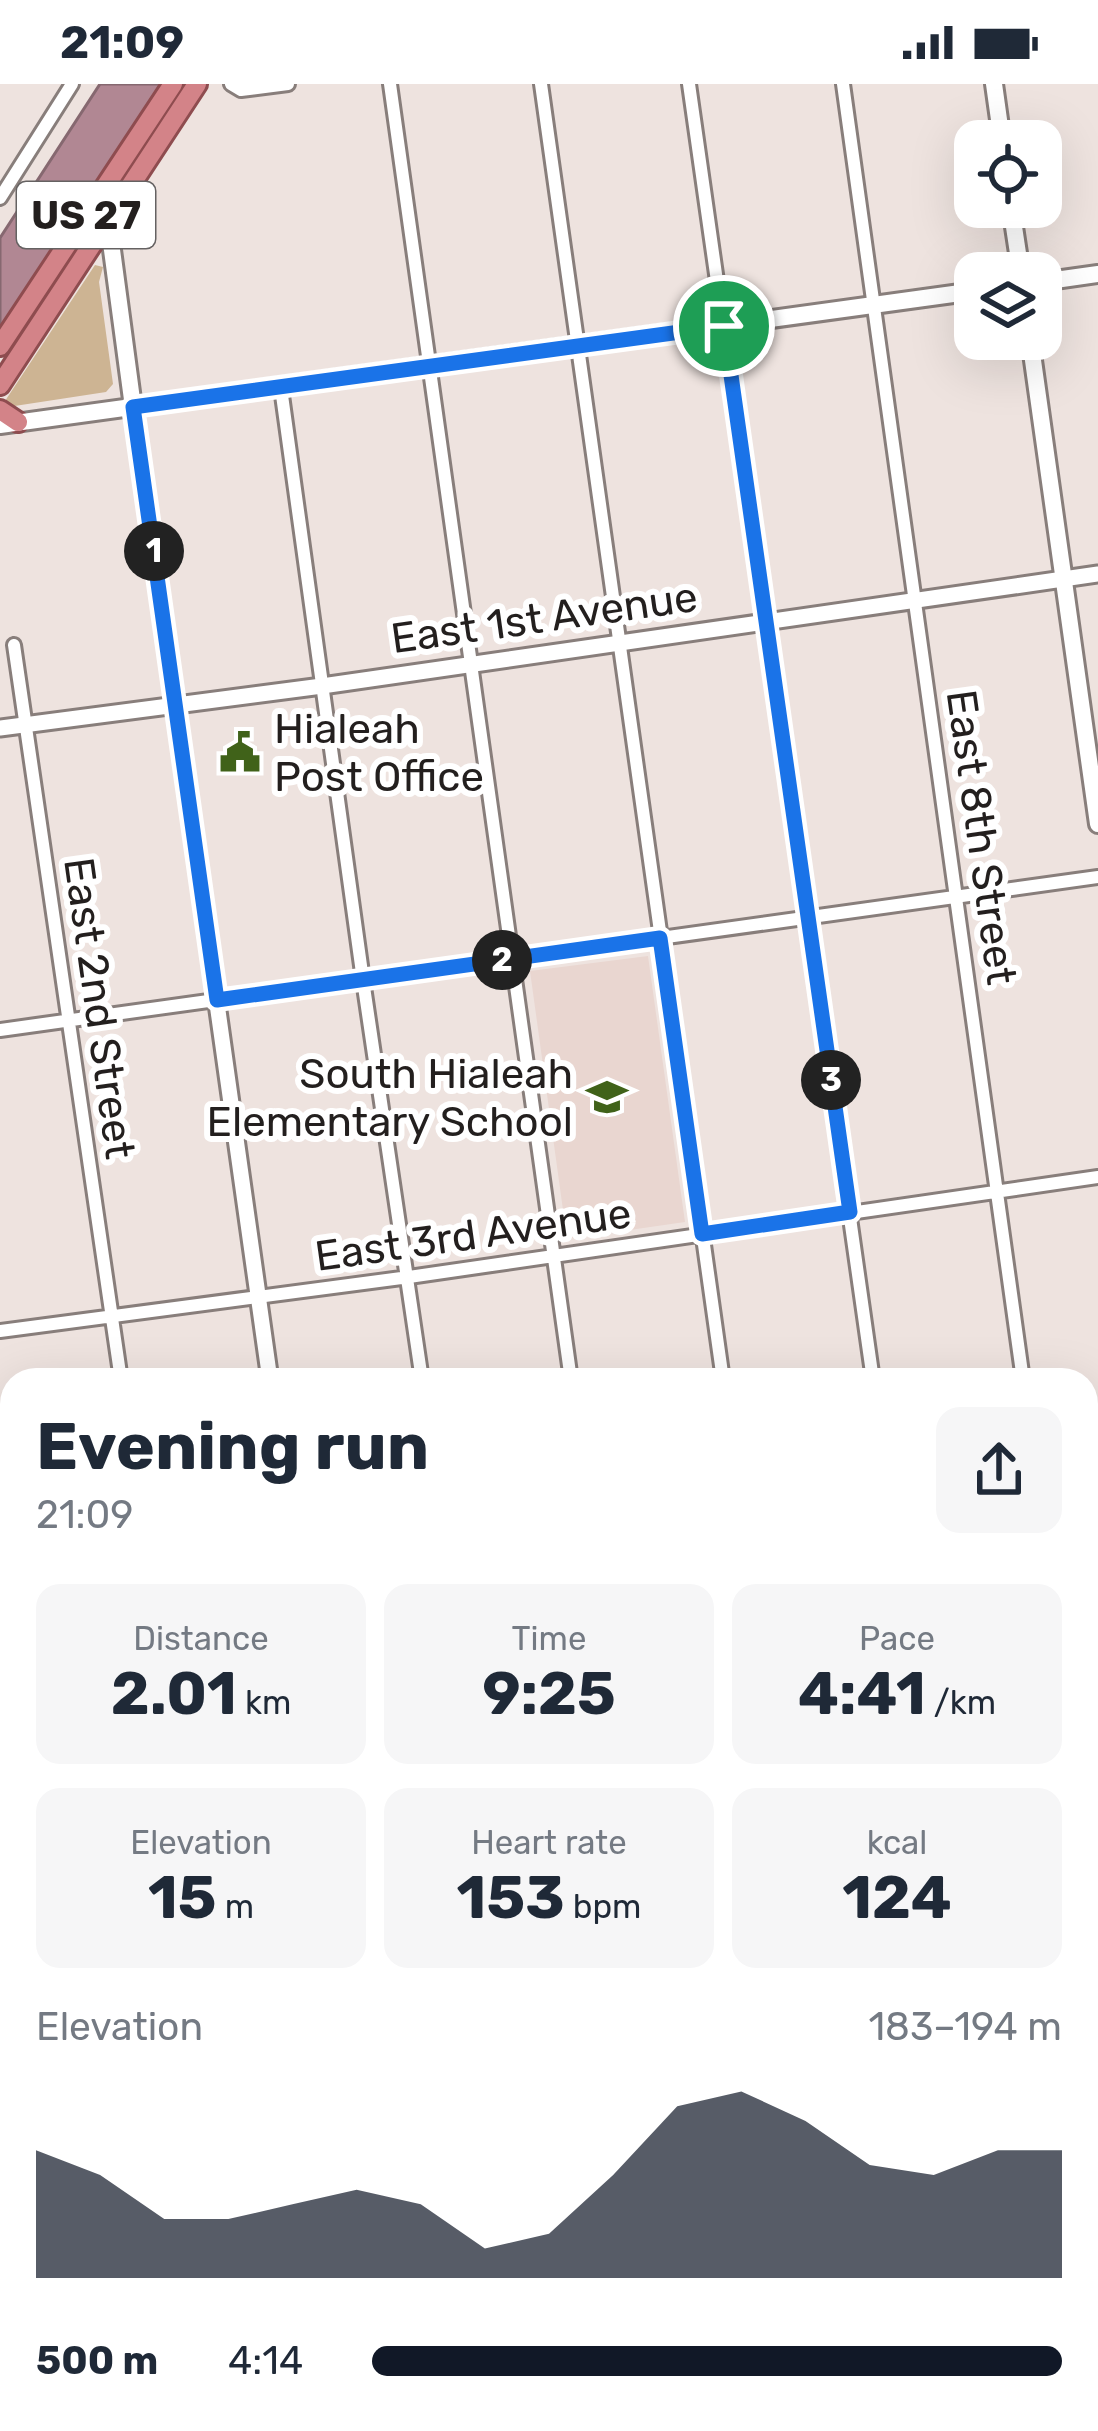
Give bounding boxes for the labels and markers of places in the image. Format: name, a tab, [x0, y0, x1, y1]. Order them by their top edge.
pin	[673, 275, 775, 377]
pin: 1	[124, 521, 184, 581]
place label: Hialeah Post Office	[274, 704, 484, 802]
public building icon: Hialeah Post Office	[217, 729, 263, 775]
pin: 2	[472, 930, 532, 990]
place label: South Hialeah Elementary School	[207, 1049, 573, 1147]
pin: 3	[801, 1050, 861, 1110]
school or university icon: South Hialeah Elementary School	[584, 1074, 630, 1120]

